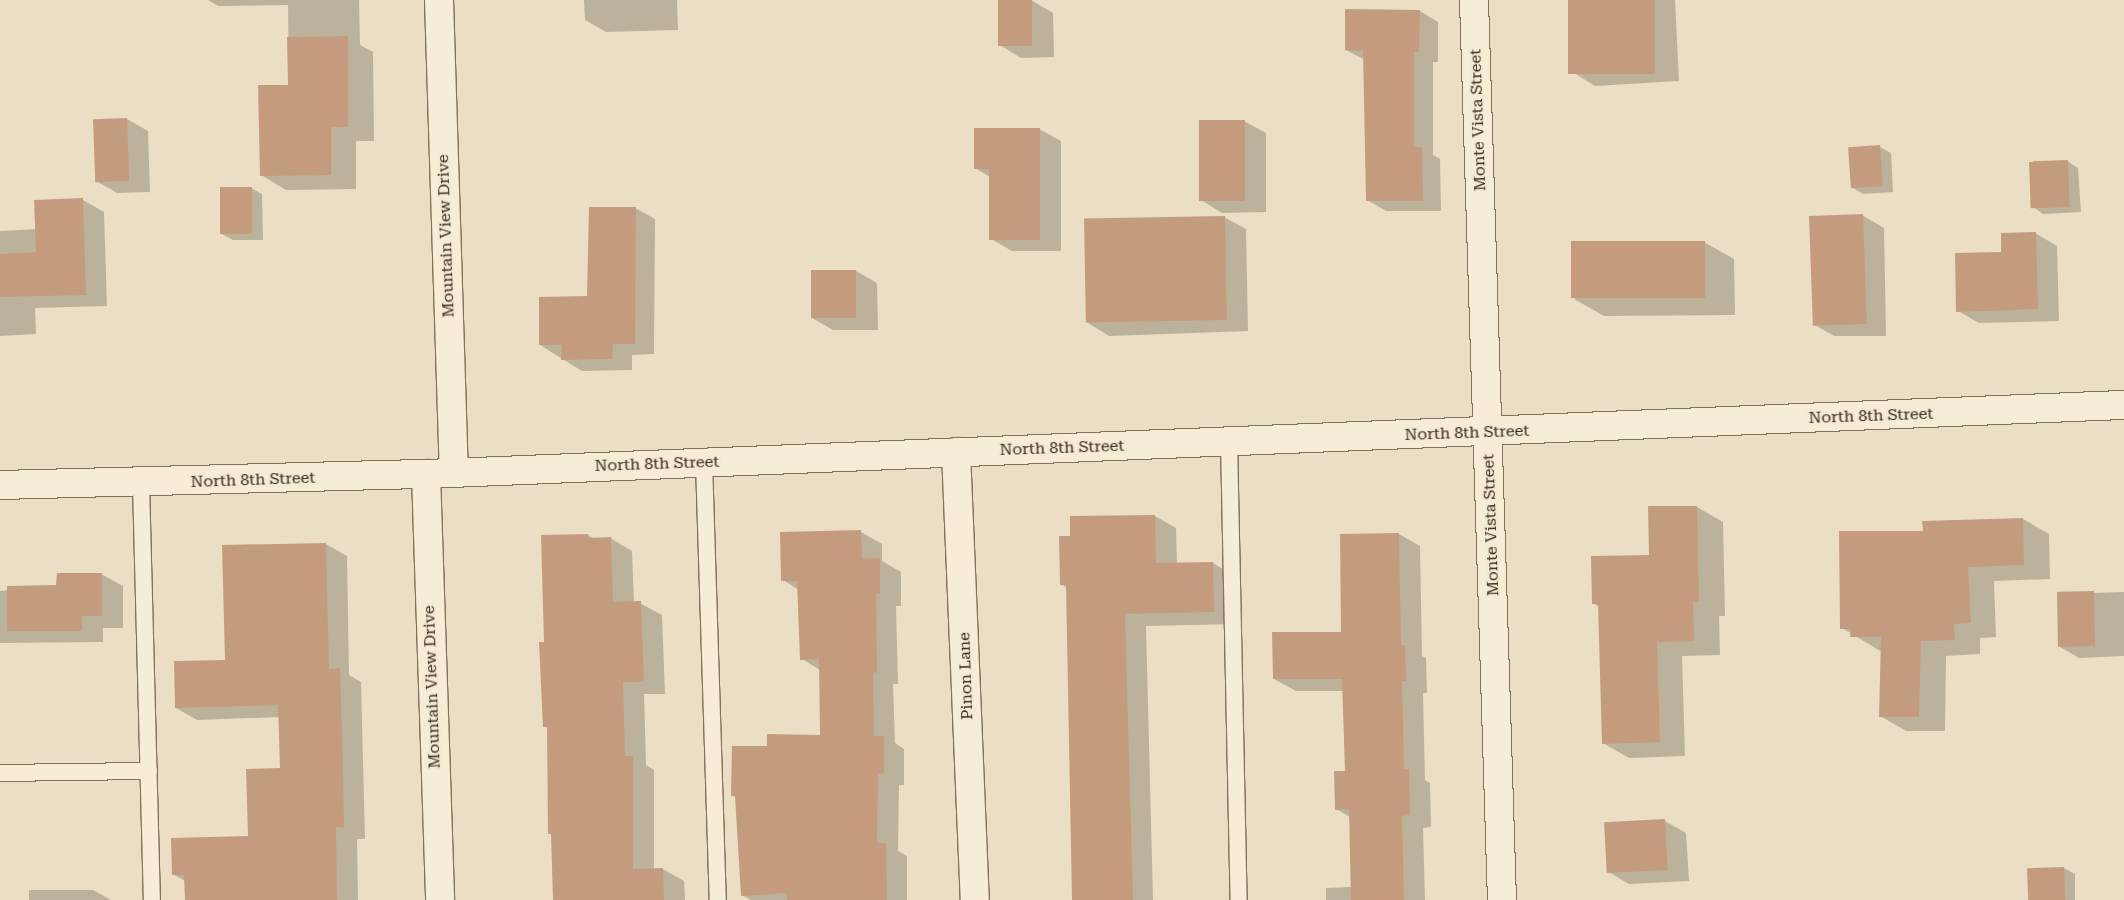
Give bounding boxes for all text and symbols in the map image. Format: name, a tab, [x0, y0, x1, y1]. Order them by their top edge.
street label: Monte Vista Street	[1466, 49, 1490, 191]
street label: Mountain View Drive	[434, 154, 458, 318]
street label: North 8th Street	[1808, 404, 1934, 428]
street label: North 8th Street	[1404, 421, 1530, 445]
street label: North 8th Street	[999, 436, 1125, 460]
street label: North 8th Street	[594, 452, 720, 476]
street label: Monte Vista Street	[1479, 454, 1503, 596]
street label: North 8th Street	[190, 468, 316, 492]
street label: Mountain View Drive	[420, 605, 444, 769]
street label: Pinon Lane	[955, 632, 977, 720]

